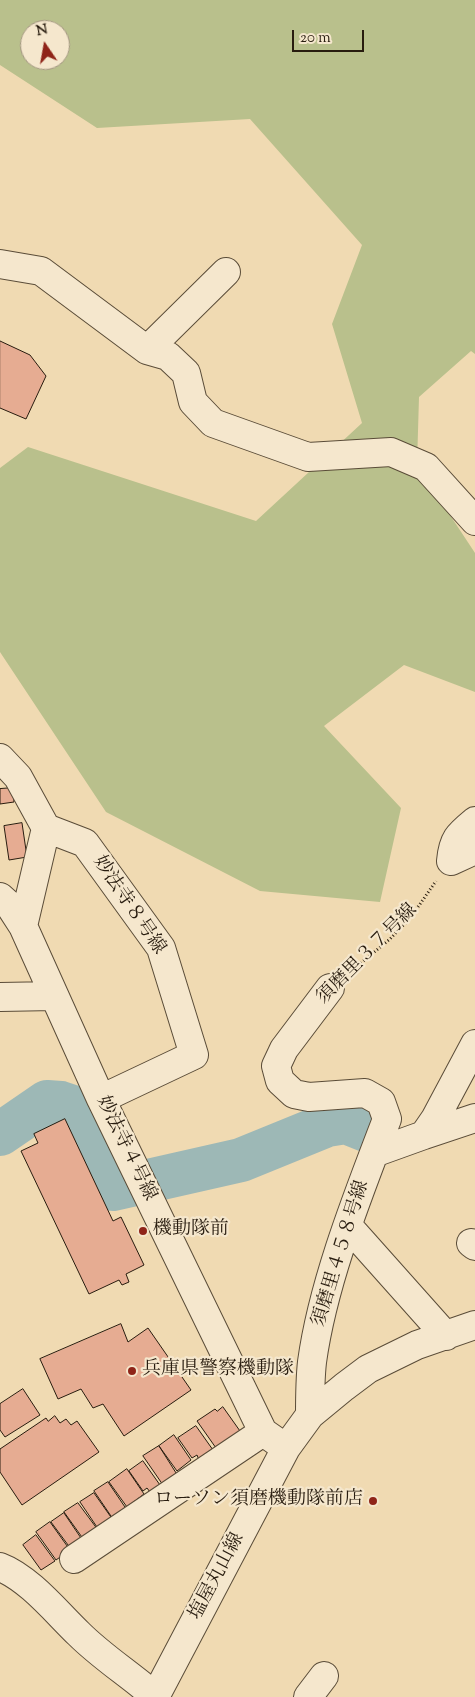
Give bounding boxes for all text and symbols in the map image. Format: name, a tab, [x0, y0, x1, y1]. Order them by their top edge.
north arrow	[20, 20, 70, 70]
text: N	[35, 20, 50, 42]
scale bar	[295, 20, 368, 52]
text: 20 m	[300, 28, 331, 49]
street label: 妙法寺８号線	[87, 852, 169, 960]
street label: 須磨里３７号線	[313, 900, 423, 1010]
street label: 妙法寺４号線	[90, 1093, 160, 1205]
street label: 須磨里４５８号線	[309, 1178, 375, 1330]
place label: 機動隊前	[153, 1220, 229, 1242]
marker: 機動隊前	[137, 1225, 149, 1237]
place label: 兵庫県警察機動隊	[142, 1360, 294, 1382]
marker: 兵庫県警察機動隊	[126, 1365, 138, 1377]
place label: ローソン須磨機動隊前店	[154, 1490, 363, 1512]
marker: ローソン須磨機動隊前店	[367, 1495, 379, 1507]
street label: 塩屋丸山線	[186, 1530, 250, 1624]

